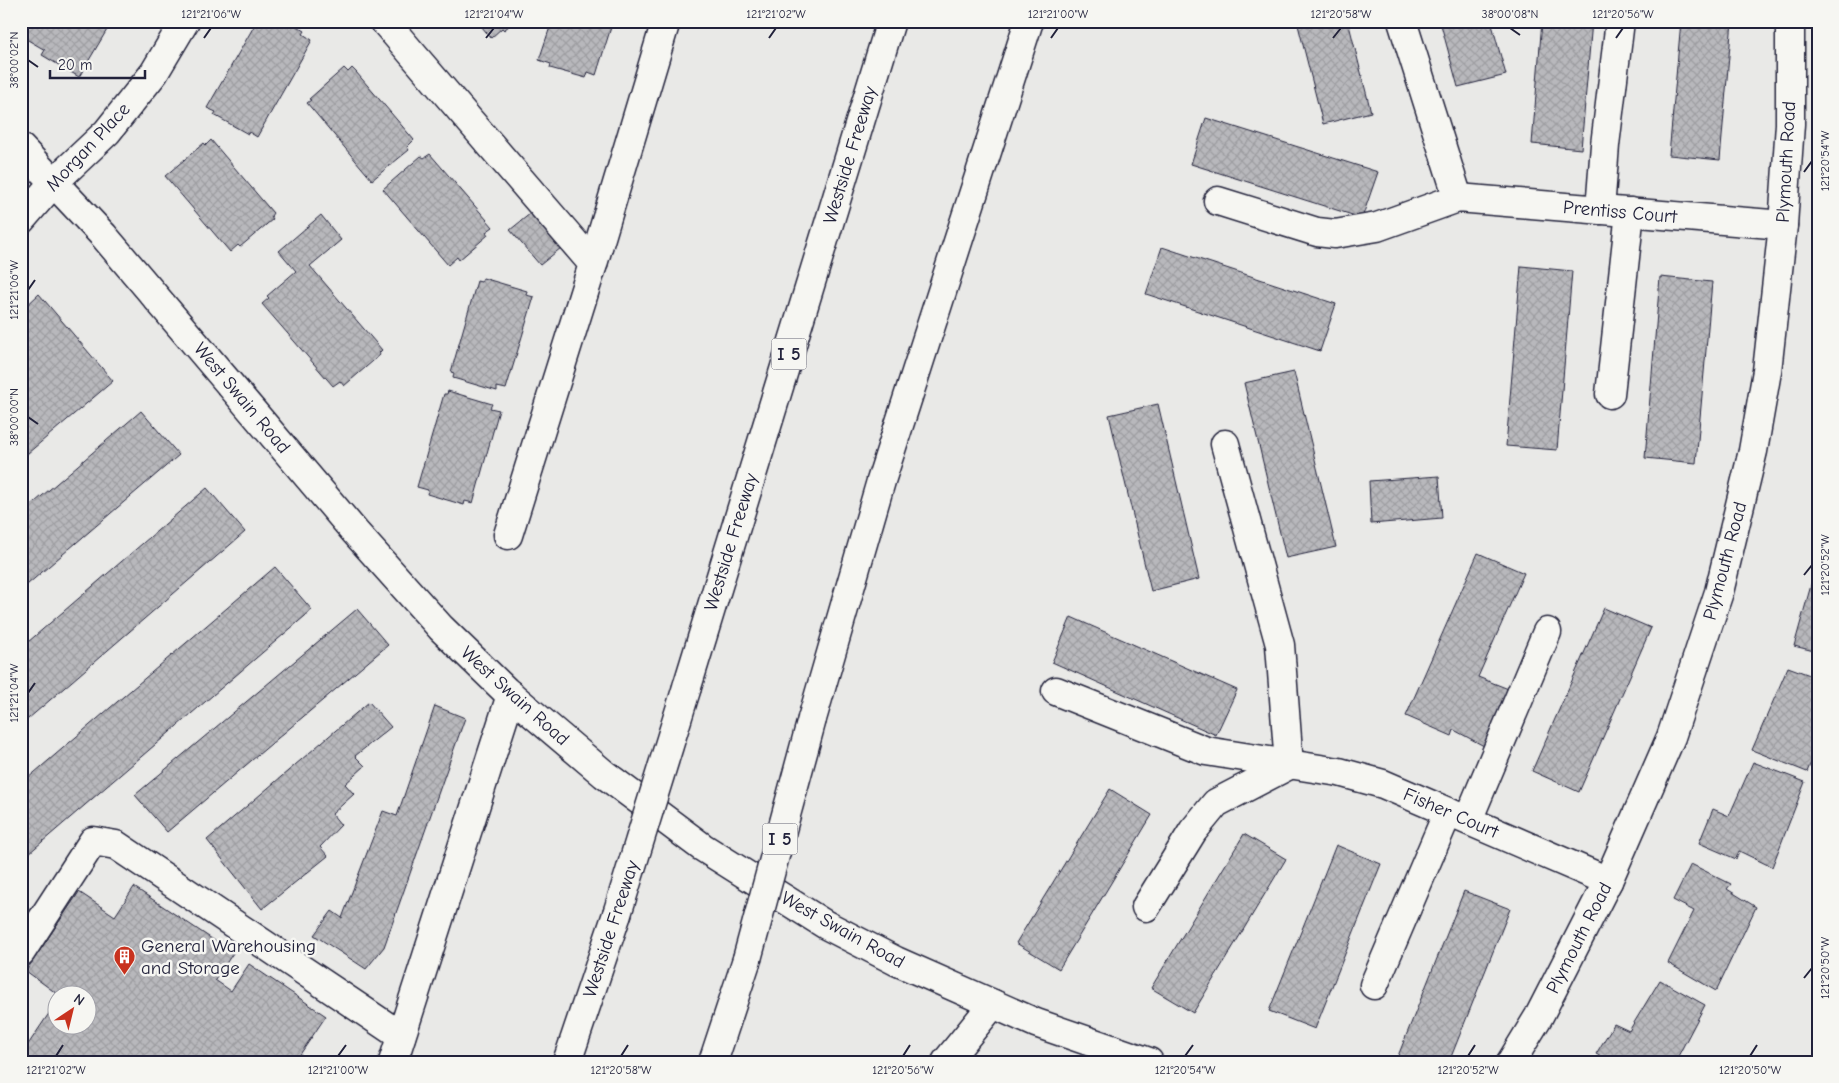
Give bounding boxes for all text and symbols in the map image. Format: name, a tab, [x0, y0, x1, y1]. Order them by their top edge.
text: 121°21'06"W	[181, 7, 241, 21]
text: 121°21'04"W	[465, 7, 524, 21]
text: 121°21'02"W	[746, 7, 806, 21]
text: 121°21'00"W	[1028, 7, 1089, 21]
text: 121°20'58"W	[1310, 7, 1372, 21]
text: 38°00'08"N	[1482, 7, 1538, 21]
text: 121°20'56"W	[1592, 7, 1654, 21]
text: 38°00'02"N	[7, 32, 21, 88]
scale bar	[50, 48, 145, 80]
text: 20 m	[58, 56, 92, 74]
street label: Westside Freeway	[819, 83, 882, 226]
street label: Morgan Place	[41, 98, 135, 196]
street label: Plymouth Road	[1772, 101, 1800, 223]
text: 121°20'54"W	[1818, 130, 1832, 191]
street label: Prentiss Court	[1562, 196, 1678, 228]
text: 121°21'06"W	[7, 260, 21, 320]
street label: West Swain Road	[189, 338, 295, 458]
road number: I 5	[772, 338, 806, 369]
text: 38°00'00"N	[7, 388, 21, 446]
street label: Westside Freeway	[700, 470, 763, 613]
street label: Plymouth Road	[1699, 499, 1751, 623]
text: 121°20'52"W	[1818, 534, 1832, 596]
street label: West Swain Road	[456, 642, 574, 750]
text: 121°21'04"W	[7, 663, 21, 722]
street label: Fisher Court	[1400, 783, 1502, 843]
road number: I 5	[762, 824, 798, 854]
street label: Westside Freeway	[578, 857, 644, 1000]
street label: Plymouth Road	[1542, 879, 1616, 997]
street label: West Swain Road	[777, 887, 909, 973]
place label: General Warehousing and Storage	[141, 935, 316, 979]
text: 121°20'50"W	[1818, 936, 1832, 999]
building icon: General Warehousing and Storage	[113, 945, 137, 976]
north arrow	[48, 986, 98, 1036]
text: N	[71, 990, 88, 1009]
text: 121°21'02"W	[26, 1063, 86, 1077]
text: 121°21'00"W	[308, 1063, 369, 1077]
text: 121°20'58"W	[590, 1063, 652, 1077]
text: 121°20'56"W	[872, 1063, 934, 1077]
text: 121°20'54"W	[1155, 1063, 1216, 1077]
text: 121°20'52"W	[1437, 1063, 1499, 1077]
text: 121°20'50"W	[1719, 1063, 1782, 1077]

